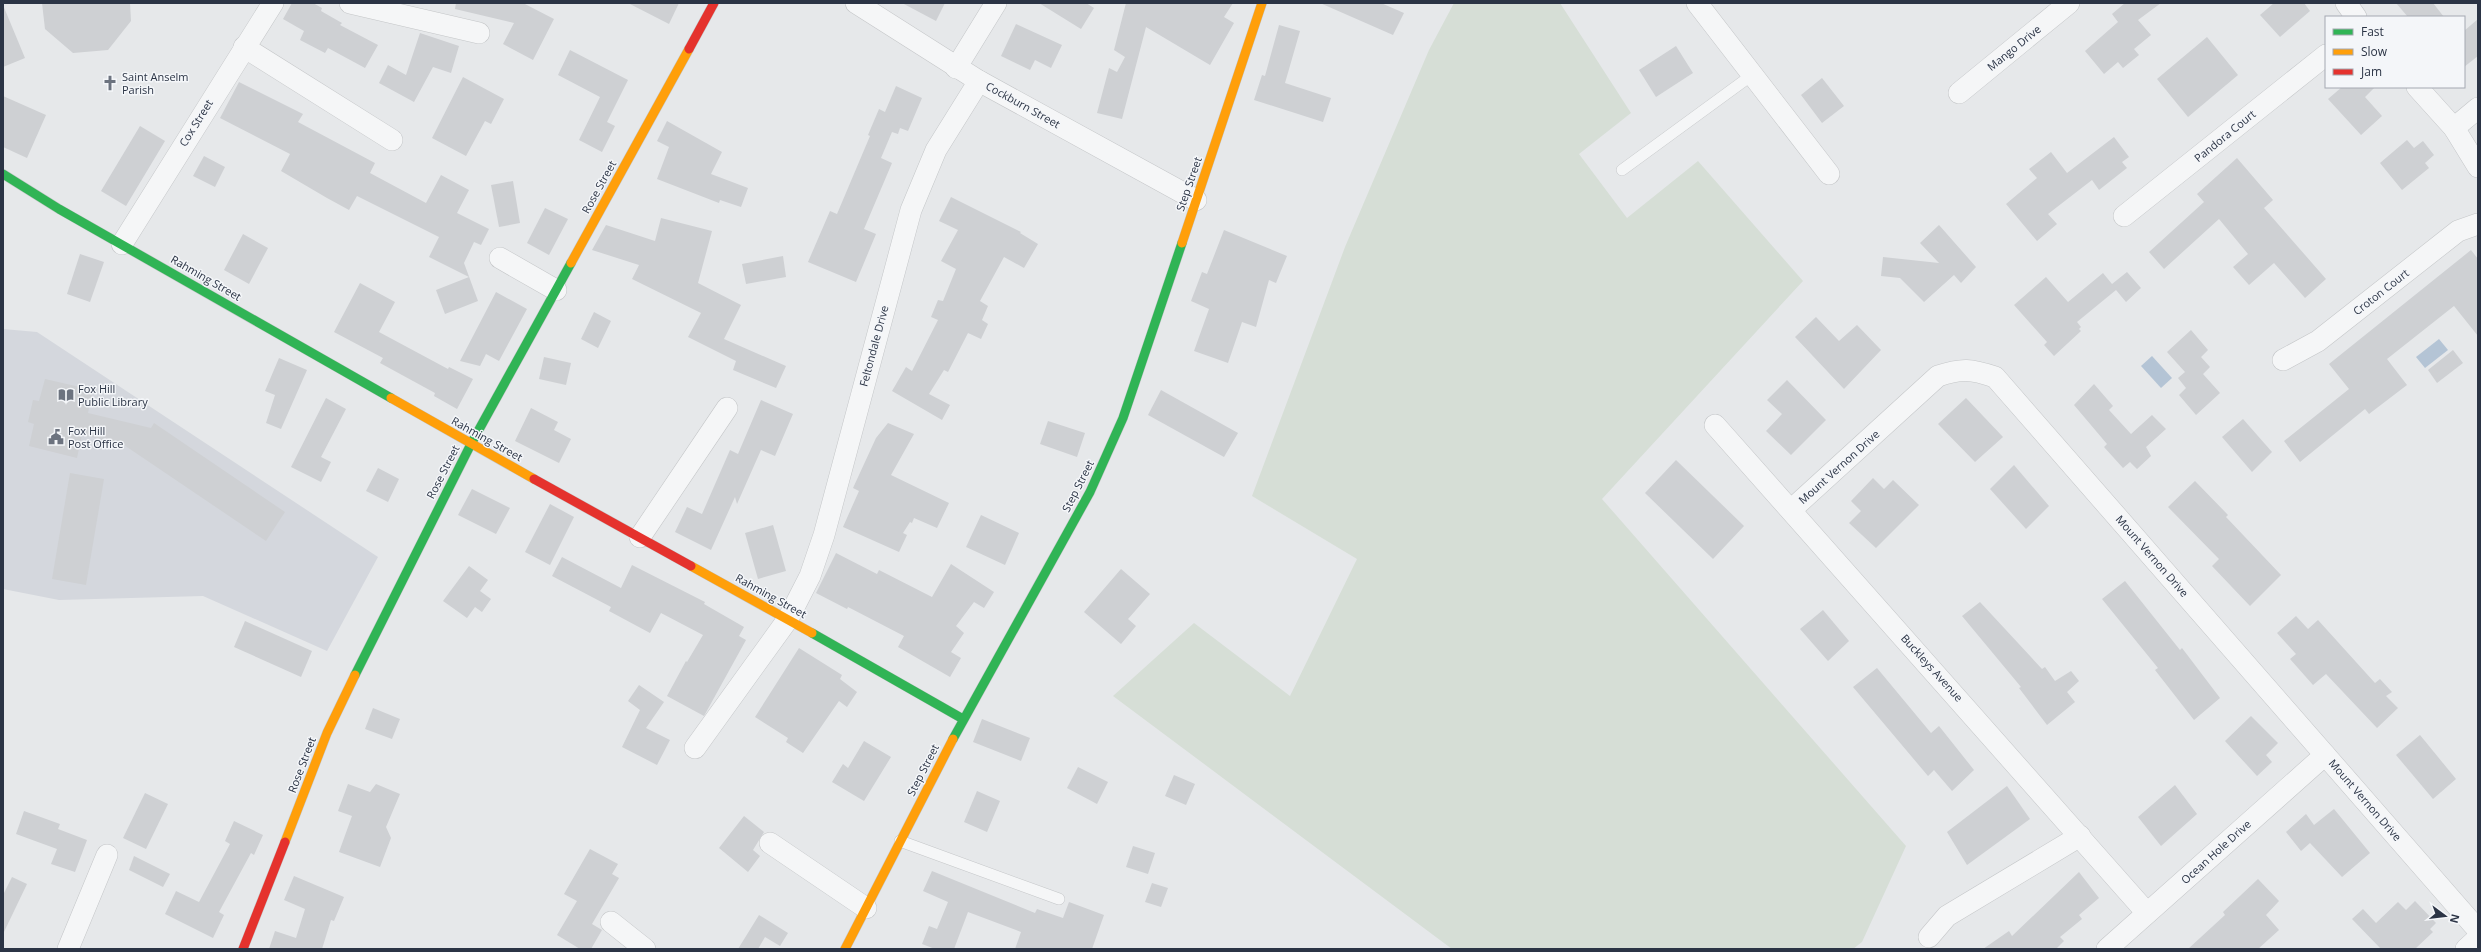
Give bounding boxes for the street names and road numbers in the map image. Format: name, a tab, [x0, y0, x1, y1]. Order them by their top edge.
street label: Mango Drive	[1984, 21, 2044, 74]
street label: Cockburn Street	[983, 78, 1063, 131]
street label: Cox Street	[175, 96, 216, 149]
street label: Pandora Court	[2191, 106, 2259, 165]
street label: Step Street	[1172, 155, 1205, 213]
street label: Rose Street	[578, 158, 619, 216]
street label: Rahming Street	[168, 251, 244, 304]
street label: Croton Court	[2350, 265, 2412, 318]
street label: Feltondale Drive	[855, 304, 892, 388]
street label: Rahming Street	[449, 413, 525, 464]
street label: Mount Vernon Drive	[1795, 426, 1882, 507]
street label: Rose Street	[423, 442, 463, 501]
street label: Step Street	[1058, 457, 1097, 514]
street label: Mount Vernon Drive	[2113, 512, 2192, 600]
street label: Rahming Street	[733, 570, 809, 621]
street label: Buckleys Avenue	[1898, 631, 1967, 705]
street label: Rose Street	[284, 735, 319, 795]
street label: Step Street	[903, 741, 942, 798]
street label: Mount Vernon Drive	[2326, 756, 2405, 844]
street label: Ocean Hole Drive	[2178, 816, 2254, 887]

